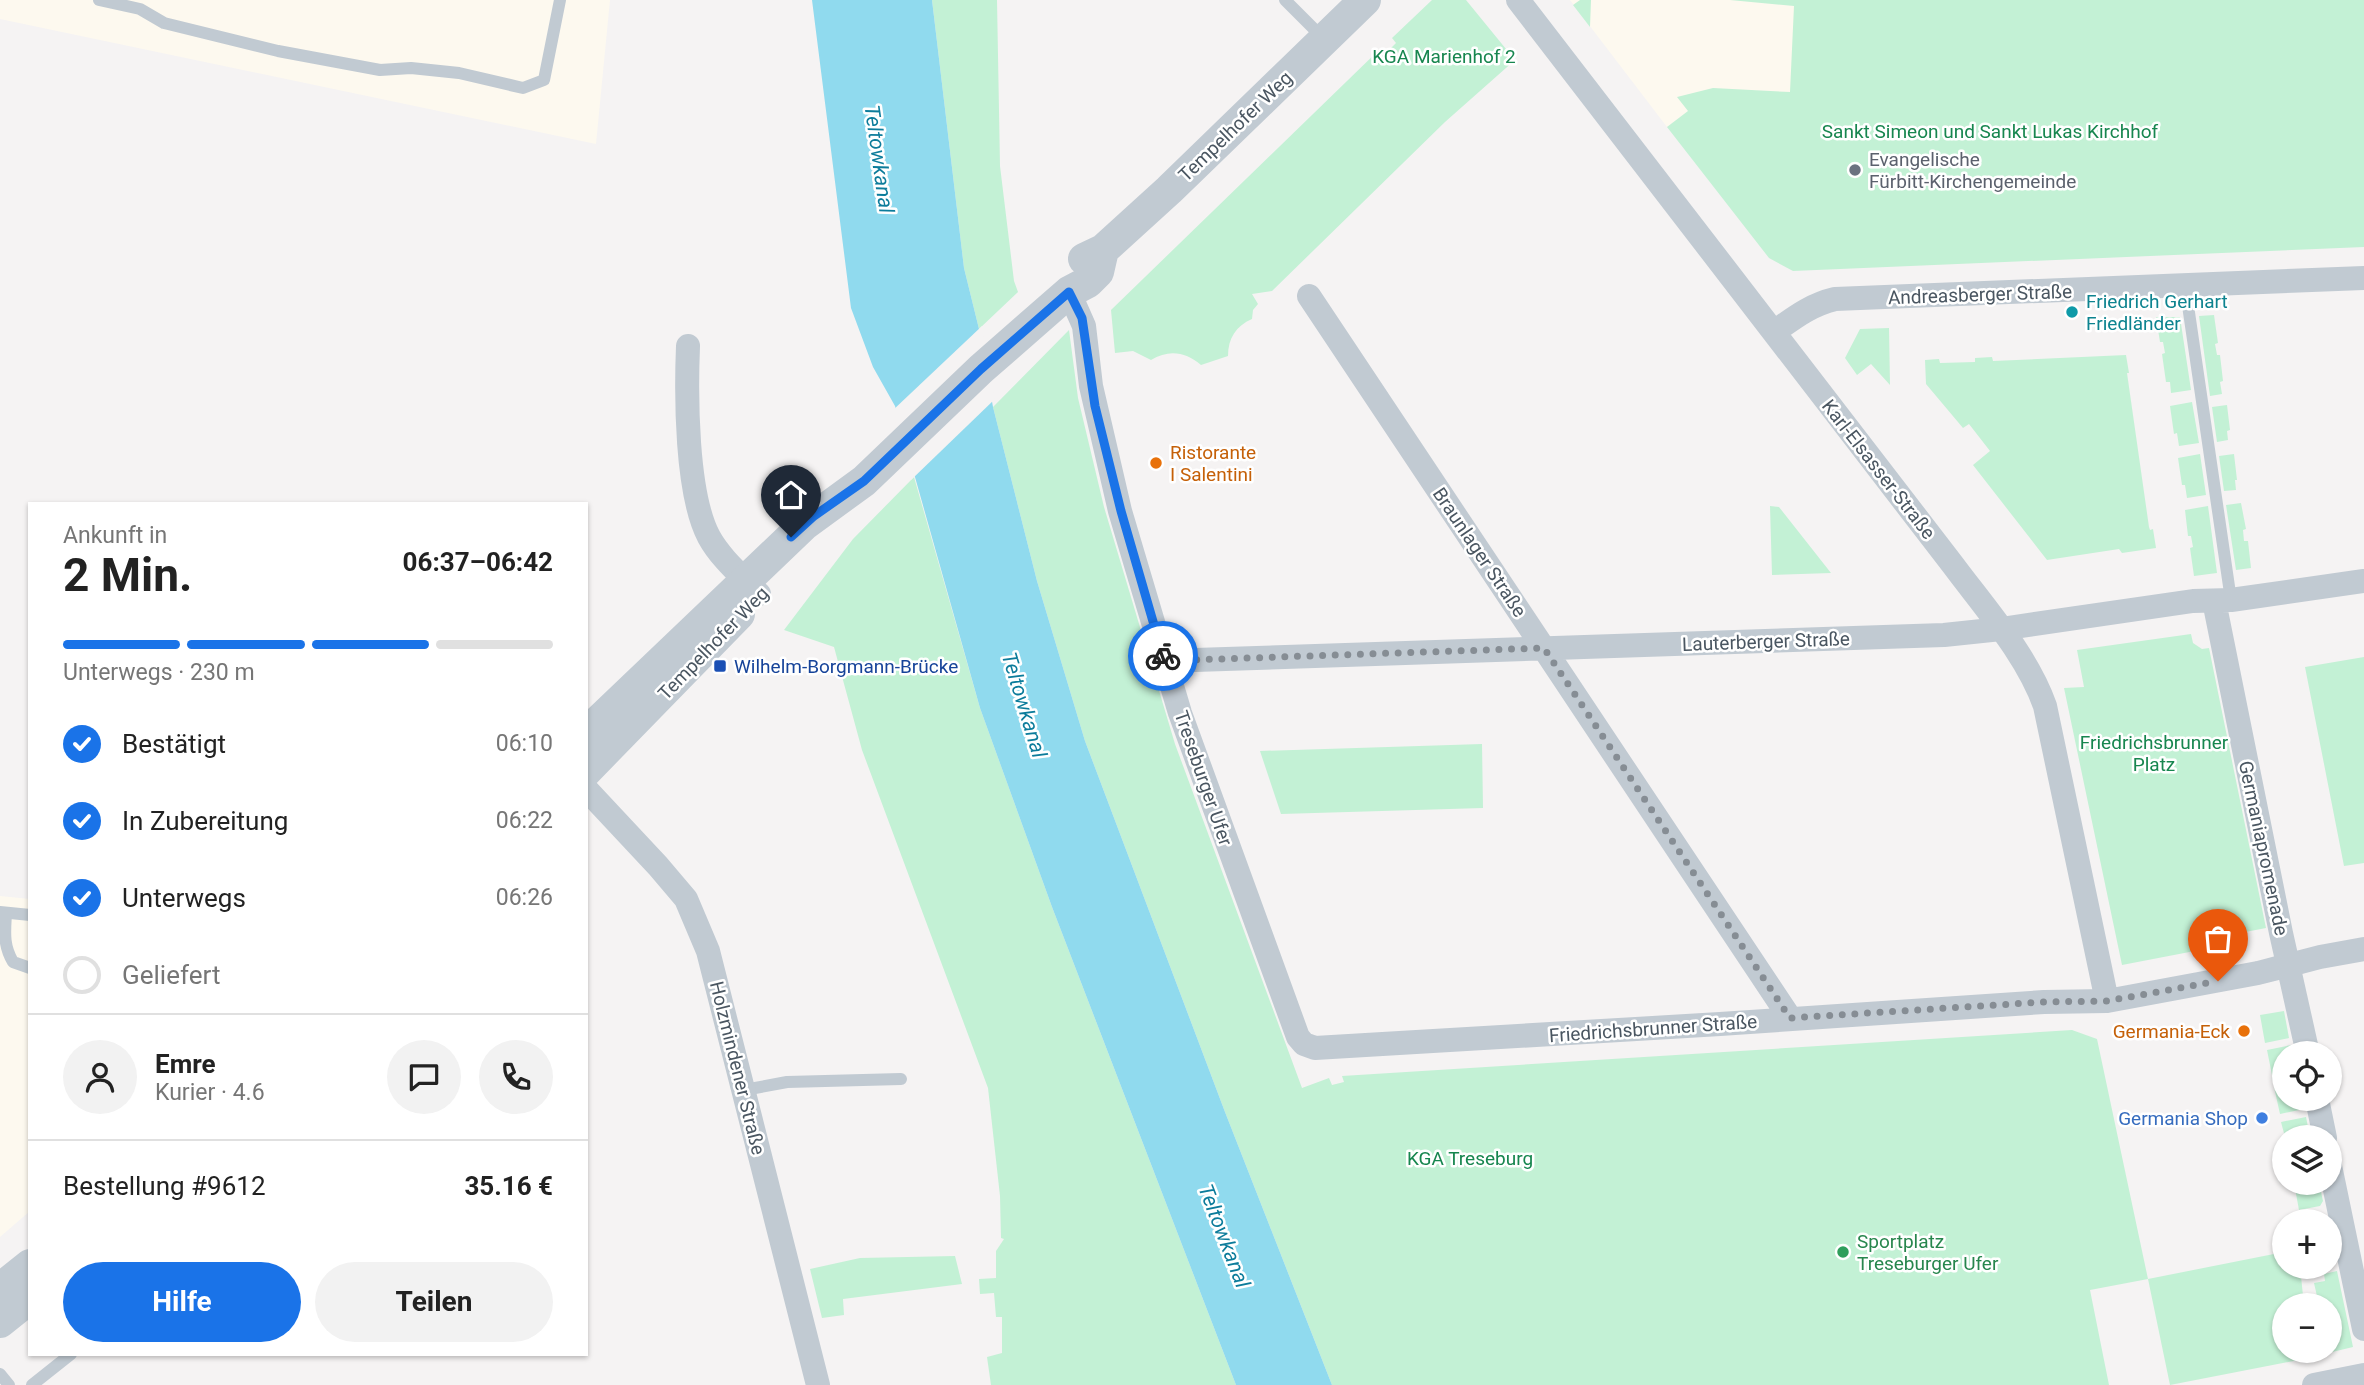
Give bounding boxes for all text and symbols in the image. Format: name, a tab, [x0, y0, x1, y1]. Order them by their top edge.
park label: KGA Marienhof 2	[1372, 45, 1516, 68]
street label: Tempelhofer Weg	[1174, 66, 1297, 186]
water label: Teltowkanal	[860, 103, 899, 216]
park label: Sankt Simeon und Sankt Lukas Kirchhof	[1822, 120, 2159, 143]
place label: Evangelische Fürbitt-Kirchengemeinde	[1869, 148, 2076, 193]
marker: Evangelische Fürbitt-Kirchengemeinde	[1847, 162, 1863, 178]
street label: Andreasberger Straße	[1888, 280, 2072, 309]
place label: Friedrich Gerhart Friedländer	[2086, 290, 2228, 335]
marker: Friedrich Gerhart Friedländer	[2064, 304, 2080, 320]
street label: Karl-Elsasser-Straße	[1817, 395, 1940, 544]
place label: Ristorante I Salentini	[1170, 441, 1256, 486]
marker: Ristorante I Salentini	[1148, 455, 1164, 471]
pin	[761, 465, 821, 537]
icon: home	[772, 476, 810, 514]
street label: Braunlager Straße	[1428, 483, 1531, 621]
text: Ankunft in	[63, 522, 167, 549]
text: 06:37–06:42	[403, 547, 553, 577]
text: 2 Min.	[63, 548, 192, 602]
street label: Tempelhofer Weg	[653, 582, 773, 705]
courier	[1128, 621, 1198, 691]
street label: Lauterberger Straße	[1682, 627, 1850, 656]
icon: bike	[1144, 637, 1182, 675]
water label: Teltowkanal	[997, 649, 1052, 762]
place label: Wilhelm-Borgmann-Brücke	[734, 655, 958, 678]
marker: Wilhelm-Borgmann-Brücke	[712, 658, 728, 674]
text: Unterwegs · 230 m	[63, 659, 255, 686]
street label: Treseburger Ufer	[1170, 708, 1238, 849]
icon: check	[63, 725, 101, 763]
text: Bestätigt	[122, 729, 226, 759]
text: 06:10	[496, 730, 553, 757]
park label: Friedrichsbrunner Platz	[2080, 731, 2229, 776]
street label: Germaniapromenade	[2234, 759, 2293, 938]
icon: check	[63, 802, 101, 840]
text: In Zubereitung	[122, 806, 288, 836]
text: 06:22	[496, 807, 553, 834]
icon: check	[63, 879, 101, 917]
text: Unterwegs	[122, 883, 246, 913]
text: 06:26	[496, 884, 553, 911]
pin	[2188, 909, 2248, 981]
icon: bag	[2199, 920, 2237, 958]
text: Geliefert	[122, 960, 220, 990]
street label: Holzmindener Straße	[705, 979, 770, 1157]
street label: Friedrichsbrunner Straße	[1548, 1010, 1758, 1047]
place label: Germania-Eck	[2113, 1020, 2230, 1043]
marker: Germania-Eck	[2236, 1023, 2252, 1039]
button: person	[63, 1040, 137, 1114]
button: chat	[387, 1040, 461, 1114]
button: phone	[479, 1040, 553, 1114]
map controls	[2272, 1041, 2342, 1363]
button: locate	[2272, 1041, 2342, 1111]
text: Emre	[155, 1049, 215, 1079]
text: Kurier · 4.6	[155, 1079, 265, 1106]
place label: Germania Shop	[2118, 1107, 2248, 1130]
marker: Germania Shop	[2254, 1110, 2270, 1126]
button: layers	[2272, 1125, 2342, 1195]
park label: KGA Treseburg	[1407, 1147, 1533, 1170]
text: Bestellung #9612	[63, 1171, 266, 1201]
text: 35.16 €	[464, 1171, 553, 1201]
water label: Teltowkanal	[1193, 1181, 1255, 1292]
button: +	[2272, 1209, 2342, 1279]
place label: Sportplatz Treseburger Ufer	[1857, 1230, 1999, 1275]
marker: Sportplatz Treseburger Ufer	[1835, 1244, 1851, 1260]
button: Hilfe	[63, 1262, 301, 1342]
button: Teilen	[315, 1262, 553, 1342]
button: −	[2272, 1293, 2342, 1363]

